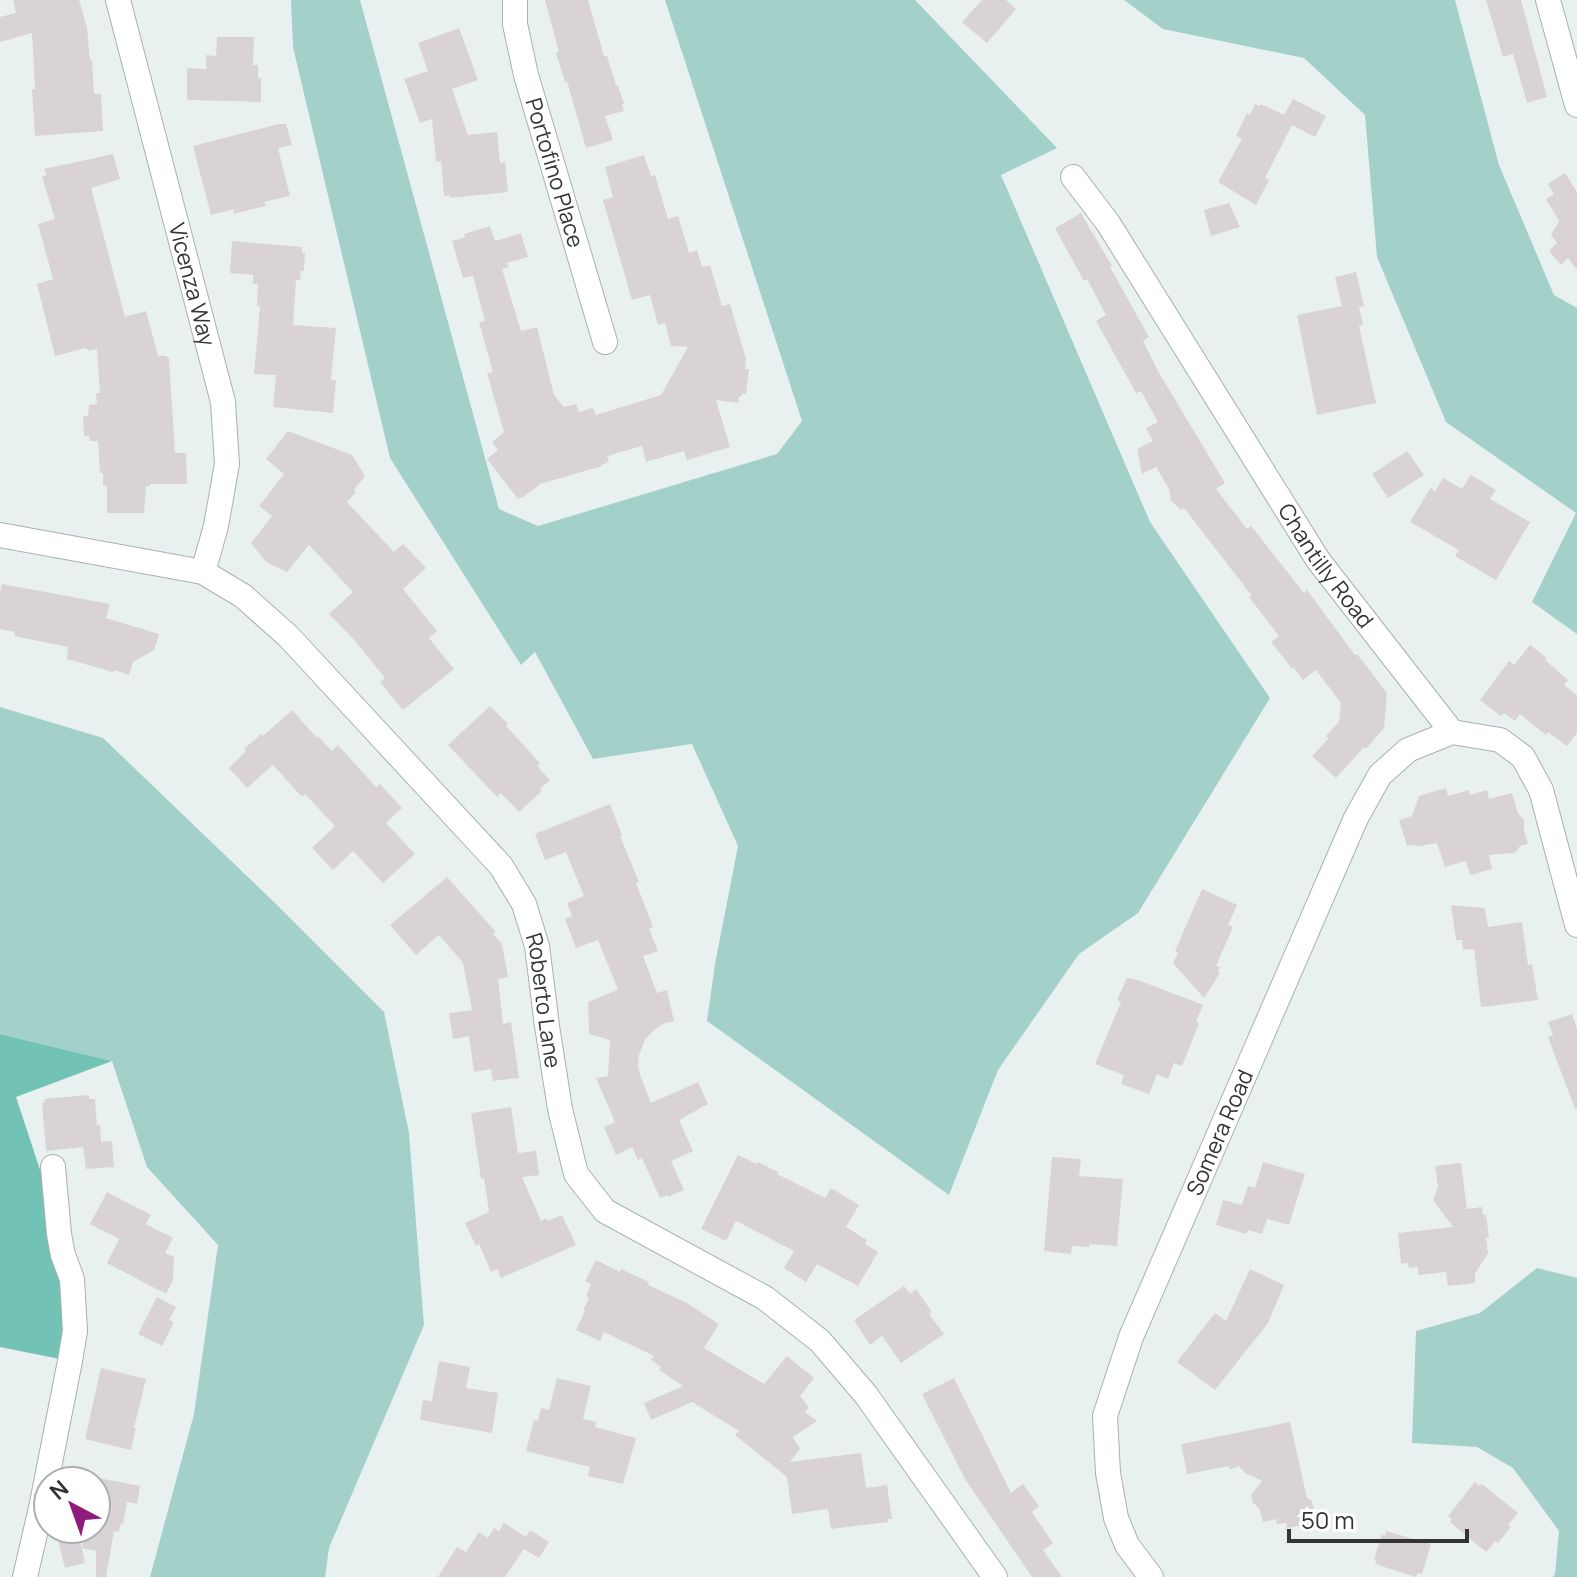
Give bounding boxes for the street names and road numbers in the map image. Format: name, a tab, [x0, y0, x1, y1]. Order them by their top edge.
street label: Portofino Place	[519, 94, 591, 251]
street label: Vicenza Way	[162, 220, 223, 350]
street label: Chantilly Road	[1271, 498, 1380, 634]
street label: Roberto Lane	[519, 929, 568, 1070]
street label: Somera Road	[1179, 1065, 1260, 1200]

